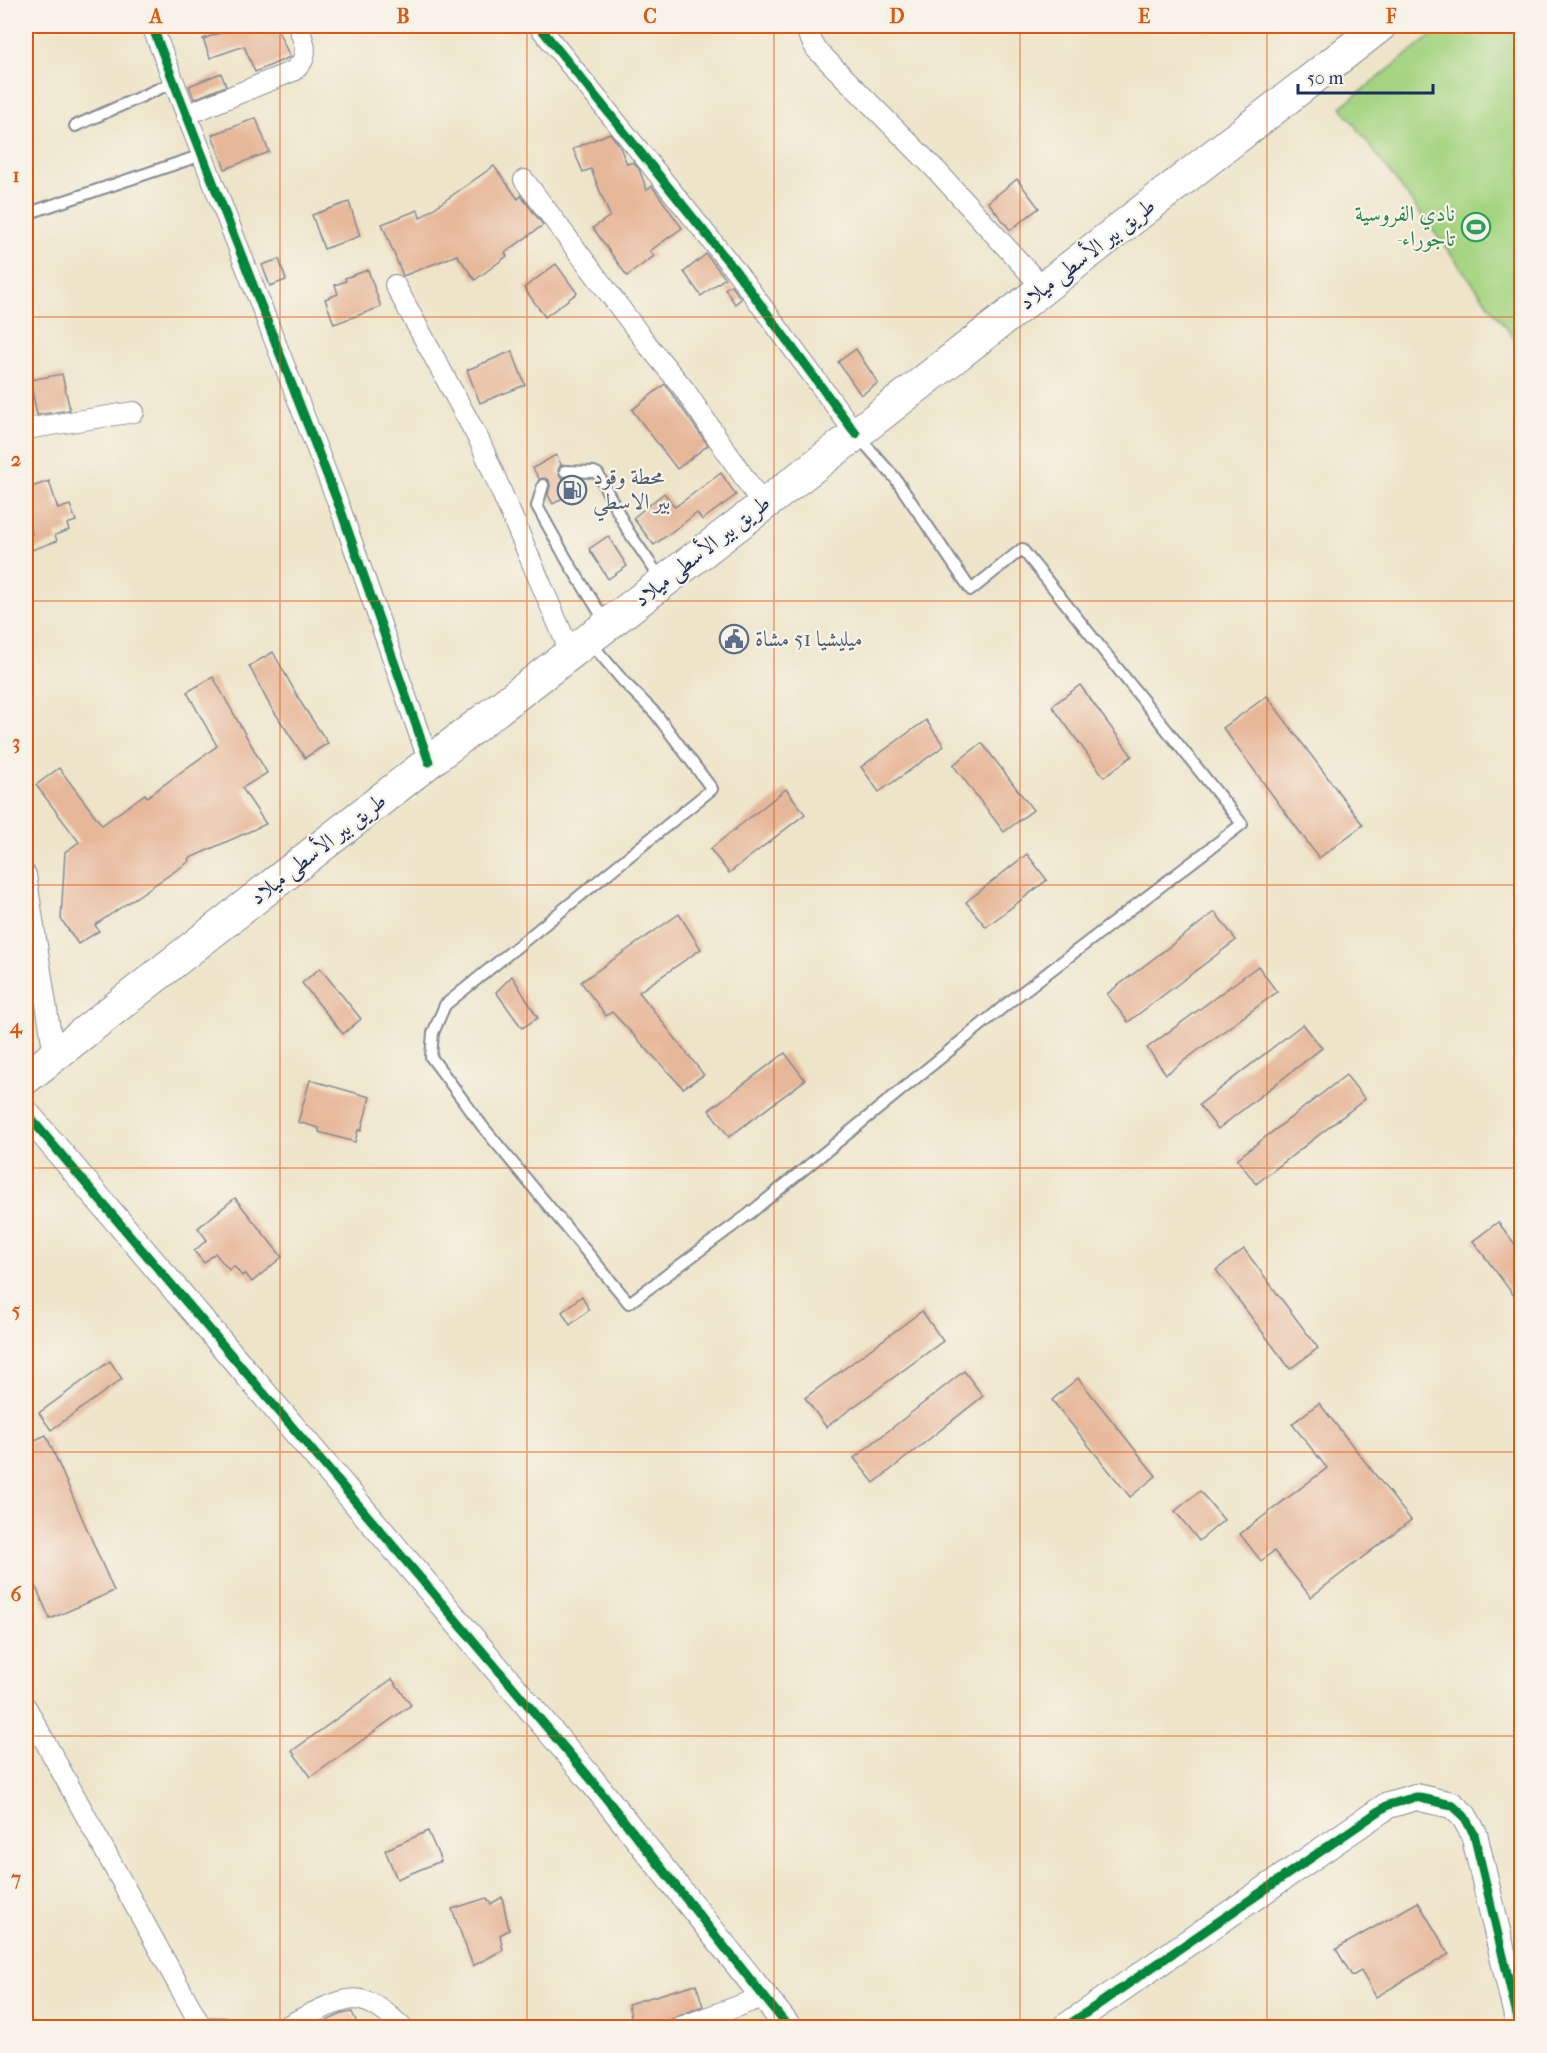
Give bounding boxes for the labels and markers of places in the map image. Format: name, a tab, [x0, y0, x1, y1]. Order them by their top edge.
place label: نادي الفروسية -تاجوراء	[1355, 201, 1456, 252]
sports icon: نادي الفروسية -تاجوراء	[1460, 211, 1492, 243]
place label: محطة وقود بير الاسطي	[593, 464, 670, 522]
fuel station icon: محطة وقود بير الاسطي	[556, 474, 588, 506]
public building icon: ميليشيا 51 مشاة	[718, 623, 750, 655]
place label: ميليشيا 51 مشاة	[755, 626, 863, 652]

